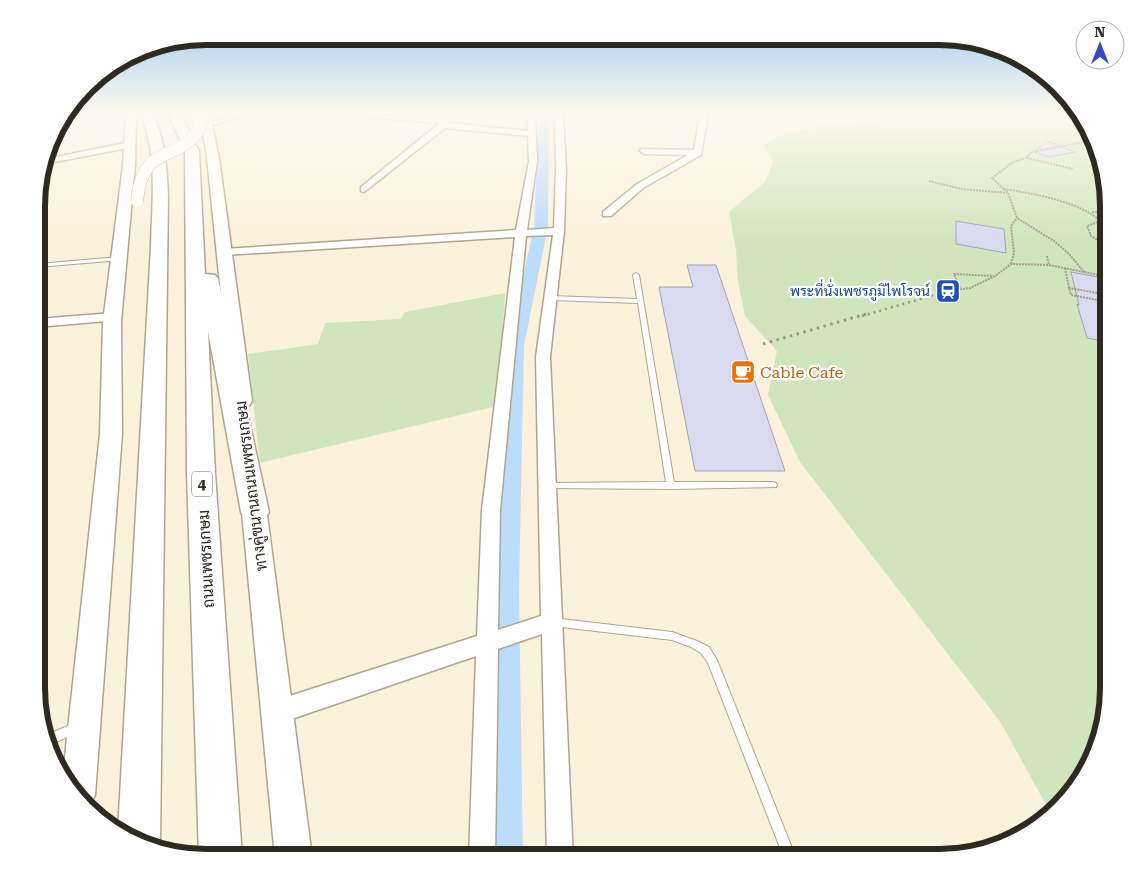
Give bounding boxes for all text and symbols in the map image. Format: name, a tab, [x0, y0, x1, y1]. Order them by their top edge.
north arrow	[1075, 20, 1125, 70]
text: N	[1095, 24, 1106, 40]
station icon: พระที่นั่งเพชรภูมิไพโรจน์	[935, 278, 961, 304]
place label: พระที่นั่งเพชรภูมิไพโรจน์	[790, 279, 930, 301]
cafe icon: Cable Cafe	[730, 359, 756, 385]
place label: Cable Cafe	[760, 363, 844, 382]
street label: ทางคู่ขนานถนนเพชรเกษม	[230, 400, 273, 572]
road number: 4	[192, 472, 212, 496]
street label: ถนนเพชรเกษม	[194, 509, 218, 609]

